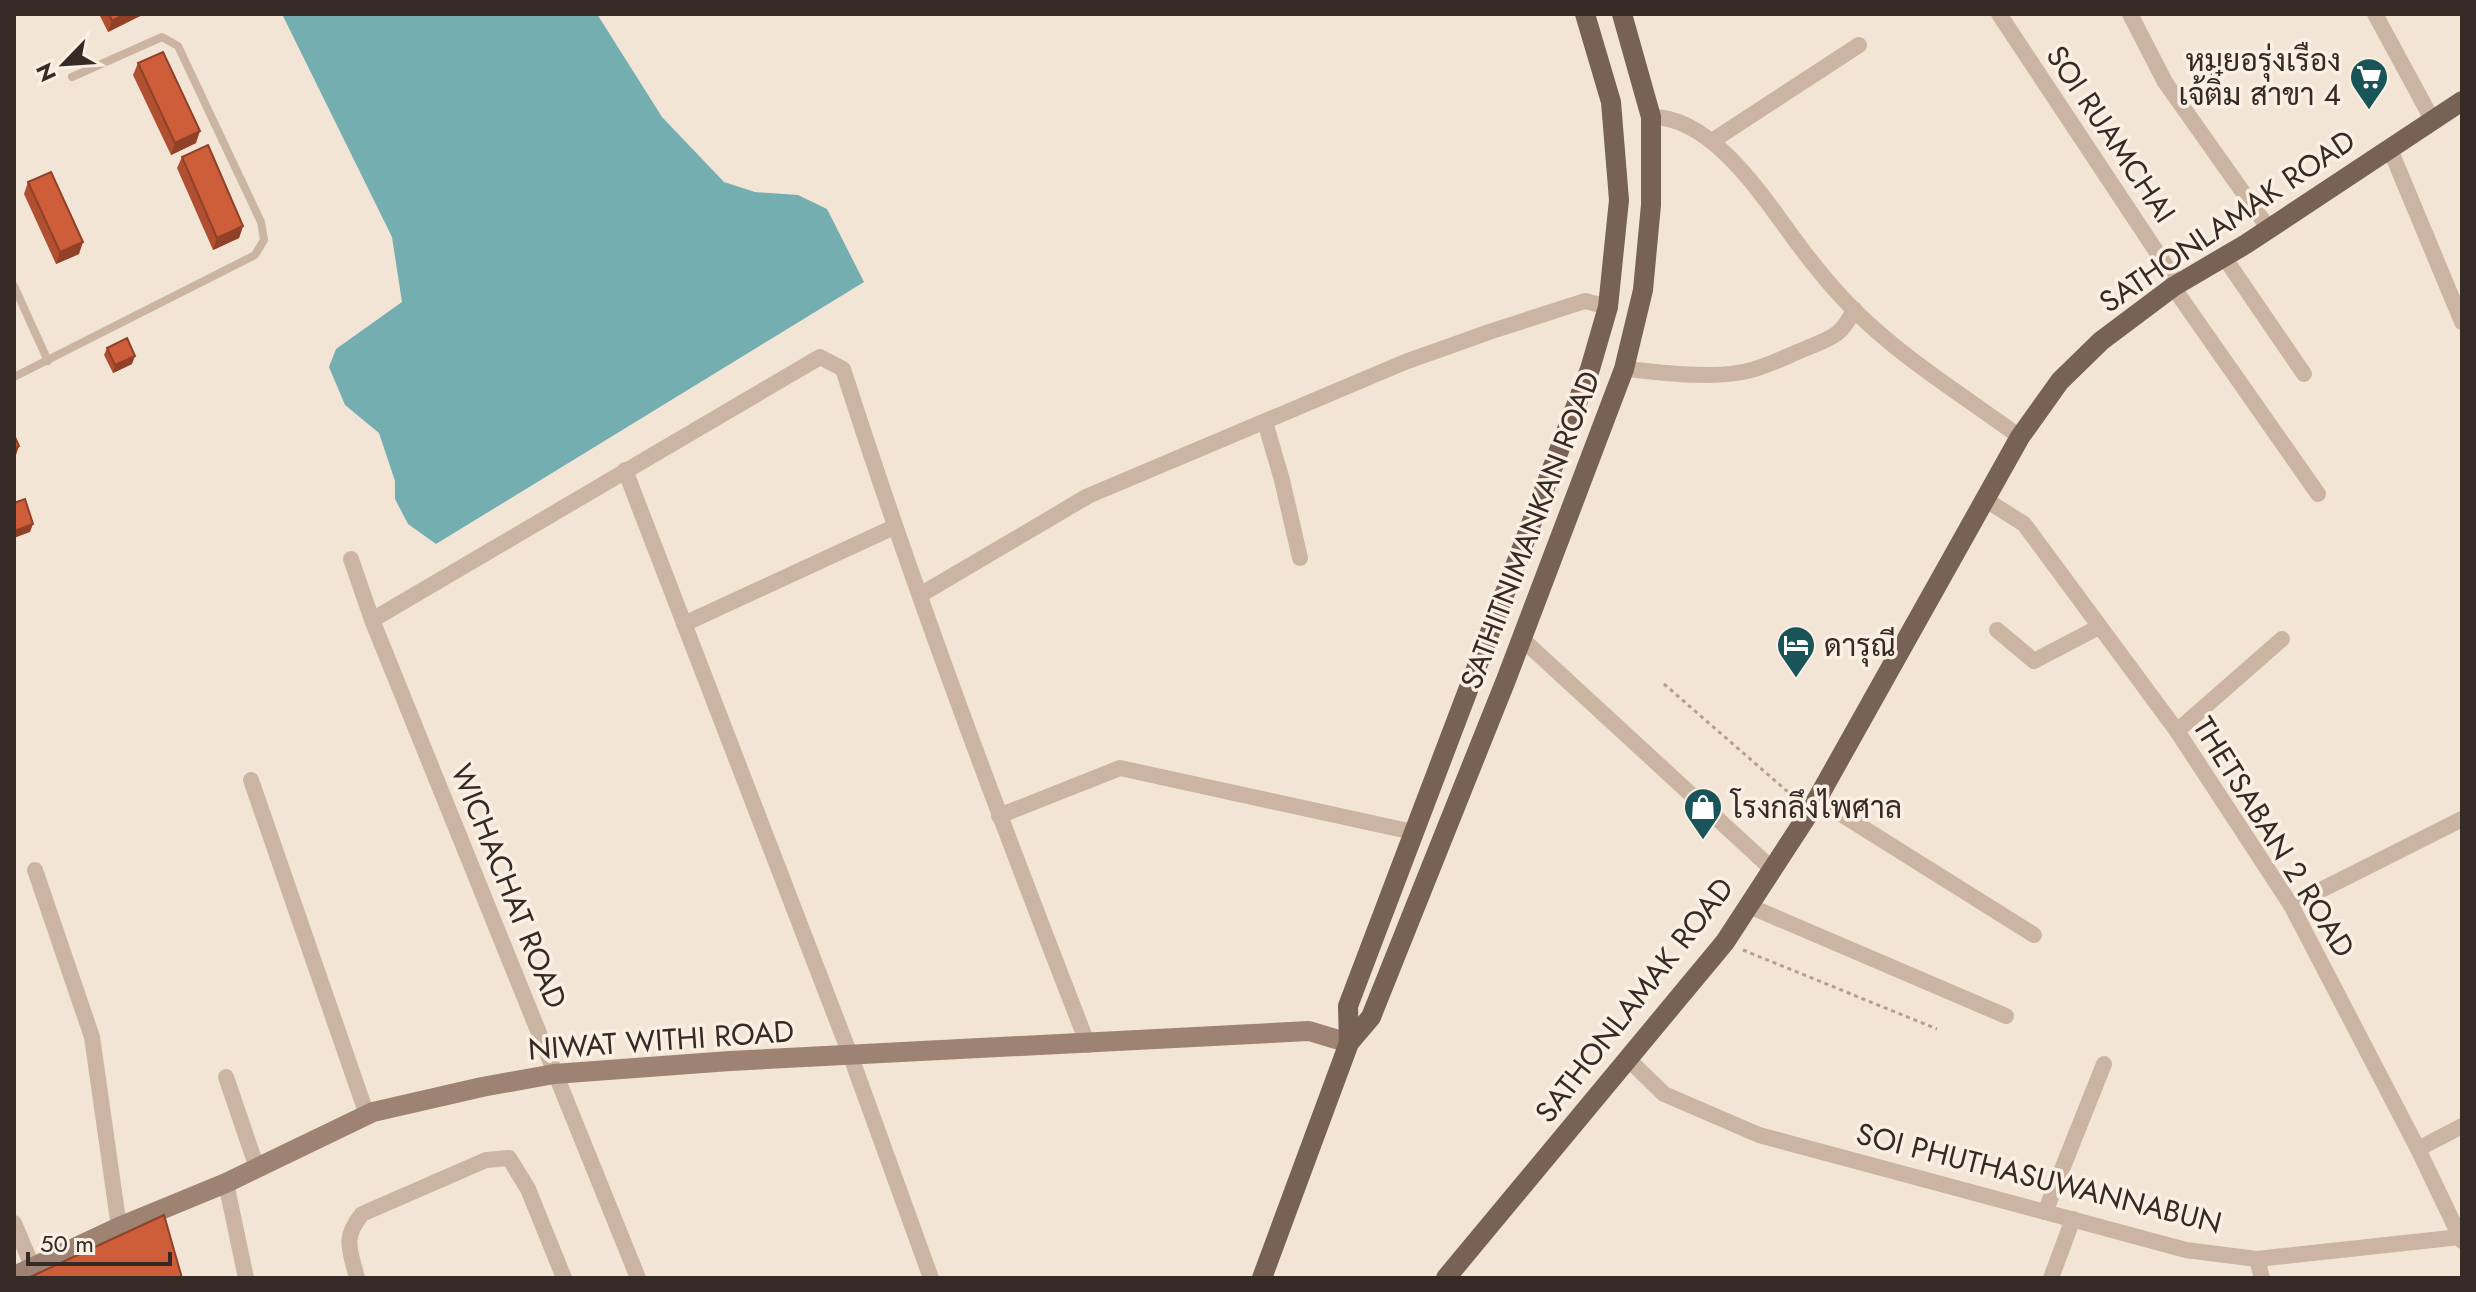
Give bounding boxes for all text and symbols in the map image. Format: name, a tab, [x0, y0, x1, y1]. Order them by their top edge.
north arrow	[24, 24, 104, 104]
street label: SOI RUAMCHAI	[2036, 37, 2186, 231]
place label: หมูยอรุ่งเรือง เจ้ติ๋ม สาขา 4	[2179, 39, 2341, 116]
supermarket icon: หมูยอรุ่งเรือง เจ้ติ๋ม สาขา 4	[2348, 56, 2390, 111]
text: N	[28, 58, 64, 87]
street label: SATHONLAMAK ROAD	[2090, 119, 2364, 323]
street label: SATHITNIMANKAN ROAD	[1449, 365, 1611, 695]
hotel icon: ดารุณี	[1775, 624, 1817, 679]
place label: ดารุณี	[1824, 624, 1896, 667]
street label: THETSABAN 2 ROAD	[2183, 708, 2365, 966]
street label: WICHACHAT ROAD	[440, 757, 578, 1015]
shop icon: โรงกลึงไพศาล	[1682, 786, 1724, 841]
place label: โรงกลึงไพศาล	[1729, 786, 1902, 829]
street label: SATHONLAMAK ROAD	[1525, 868, 1743, 1132]
street label: NIWAT WITHI ROAD	[527, 1009, 795, 1071]
street label: SOI PHUTHASUWANNABUN	[1852, 1112, 2226, 1244]
scale bar	[28, 1216, 170, 1266]
text: 50 m	[40, 1226, 94, 1261]

